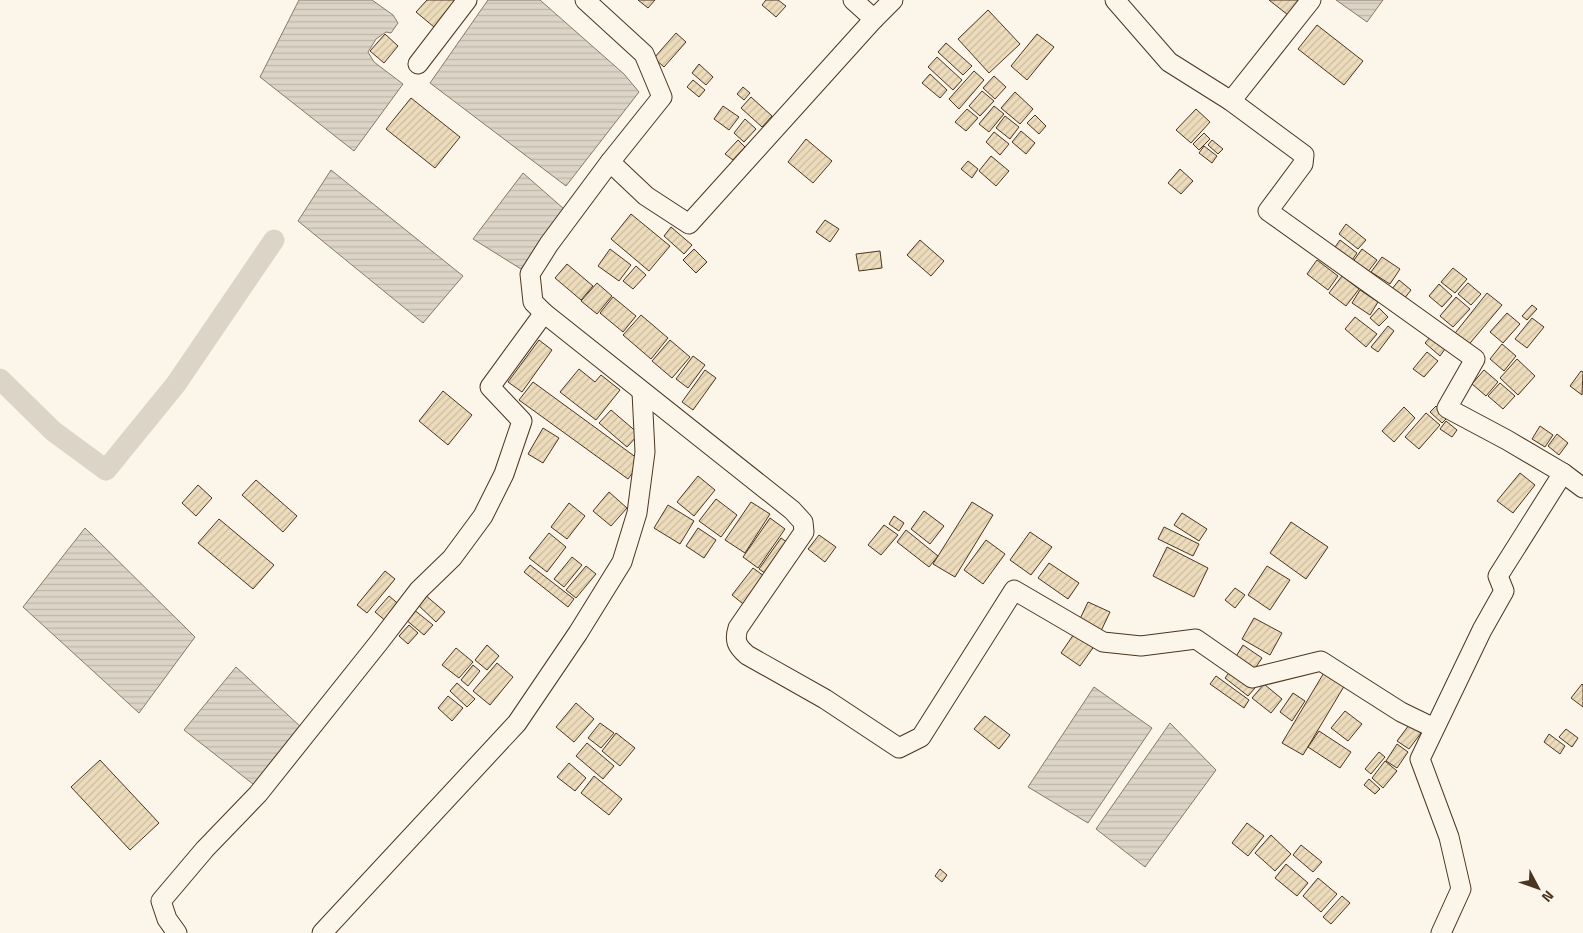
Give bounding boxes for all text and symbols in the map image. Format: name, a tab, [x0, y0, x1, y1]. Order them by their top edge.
north arrow	[1513, 863, 1563, 913]
text: N	[1537, 886, 1559, 907]

